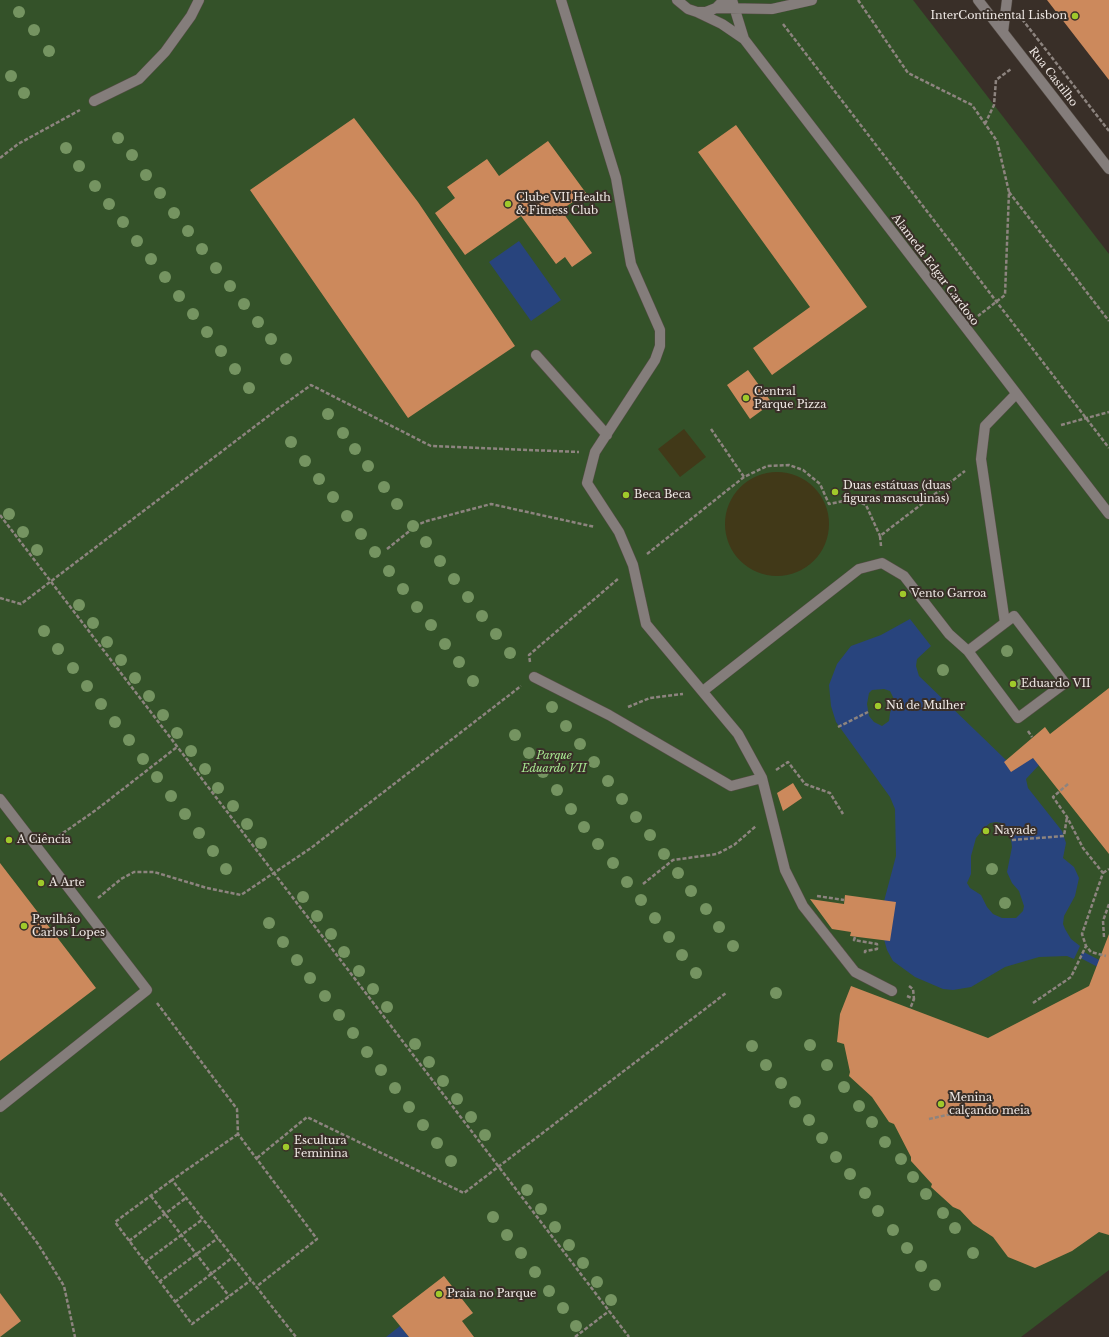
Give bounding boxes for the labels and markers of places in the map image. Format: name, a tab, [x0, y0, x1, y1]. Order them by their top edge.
place label: InterContinental Lisbon	[930, 9, 1067, 23]
marker: InterContinental Lisbon	[1070, 11, 1080, 21]
place label: Clube VII Health & Fitness Club	[516, 191, 611, 217]
marker: Clube VII Health & Fitness Club	[503, 199, 513, 209]
place label: Central Parque Pizza	[754, 385, 826, 411]
marker: Central Parque Pizza	[741, 393, 751, 403]
place label: Duas estátuas (duas figuras masculinas)	[843, 479, 951, 505]
marker: Duas estátuas (duas figuras masculinas)	[830, 487, 840, 497]
place label: Beca Beca	[634, 488, 691, 502]
marker: Beca Beca	[621, 490, 631, 500]
place label: Vento Garroa	[911, 587, 986, 601]
marker: Vento Garroa	[898, 589, 908, 599]
place label: Eduardo VII	[1021, 677, 1091, 691]
marker: Eduardo VII	[1008, 679, 1018, 689]
place label: Nú de Mulher	[886, 699, 965, 713]
marker: Nú de Mulher	[873, 701, 883, 711]
place label: Nayade	[994, 824, 1036, 838]
marker: Nayade	[981, 826, 991, 836]
place label: A Ciência	[17, 833, 71, 847]
marker: A Ciência	[4, 835, 14, 845]
place label: A Arte	[49, 876, 85, 890]
marker: A Arte	[36, 878, 46, 888]
place label: Pavilhão Carlos Lopes	[32, 913, 105, 939]
marker: Pavilhão Carlos Lopes	[19, 921, 29, 931]
place label: Menina calçando meia	[949, 1091, 1030, 1117]
marker: Menina calçando meia	[936, 1099, 946, 1109]
place label: Escultura Feminina	[294, 1134, 348, 1160]
marker: Escultura Feminina	[281, 1142, 291, 1152]
place label: Praia no Parque	[447, 1287, 536, 1301]
marker: Praia no Parque	[434, 1289, 444, 1299]

